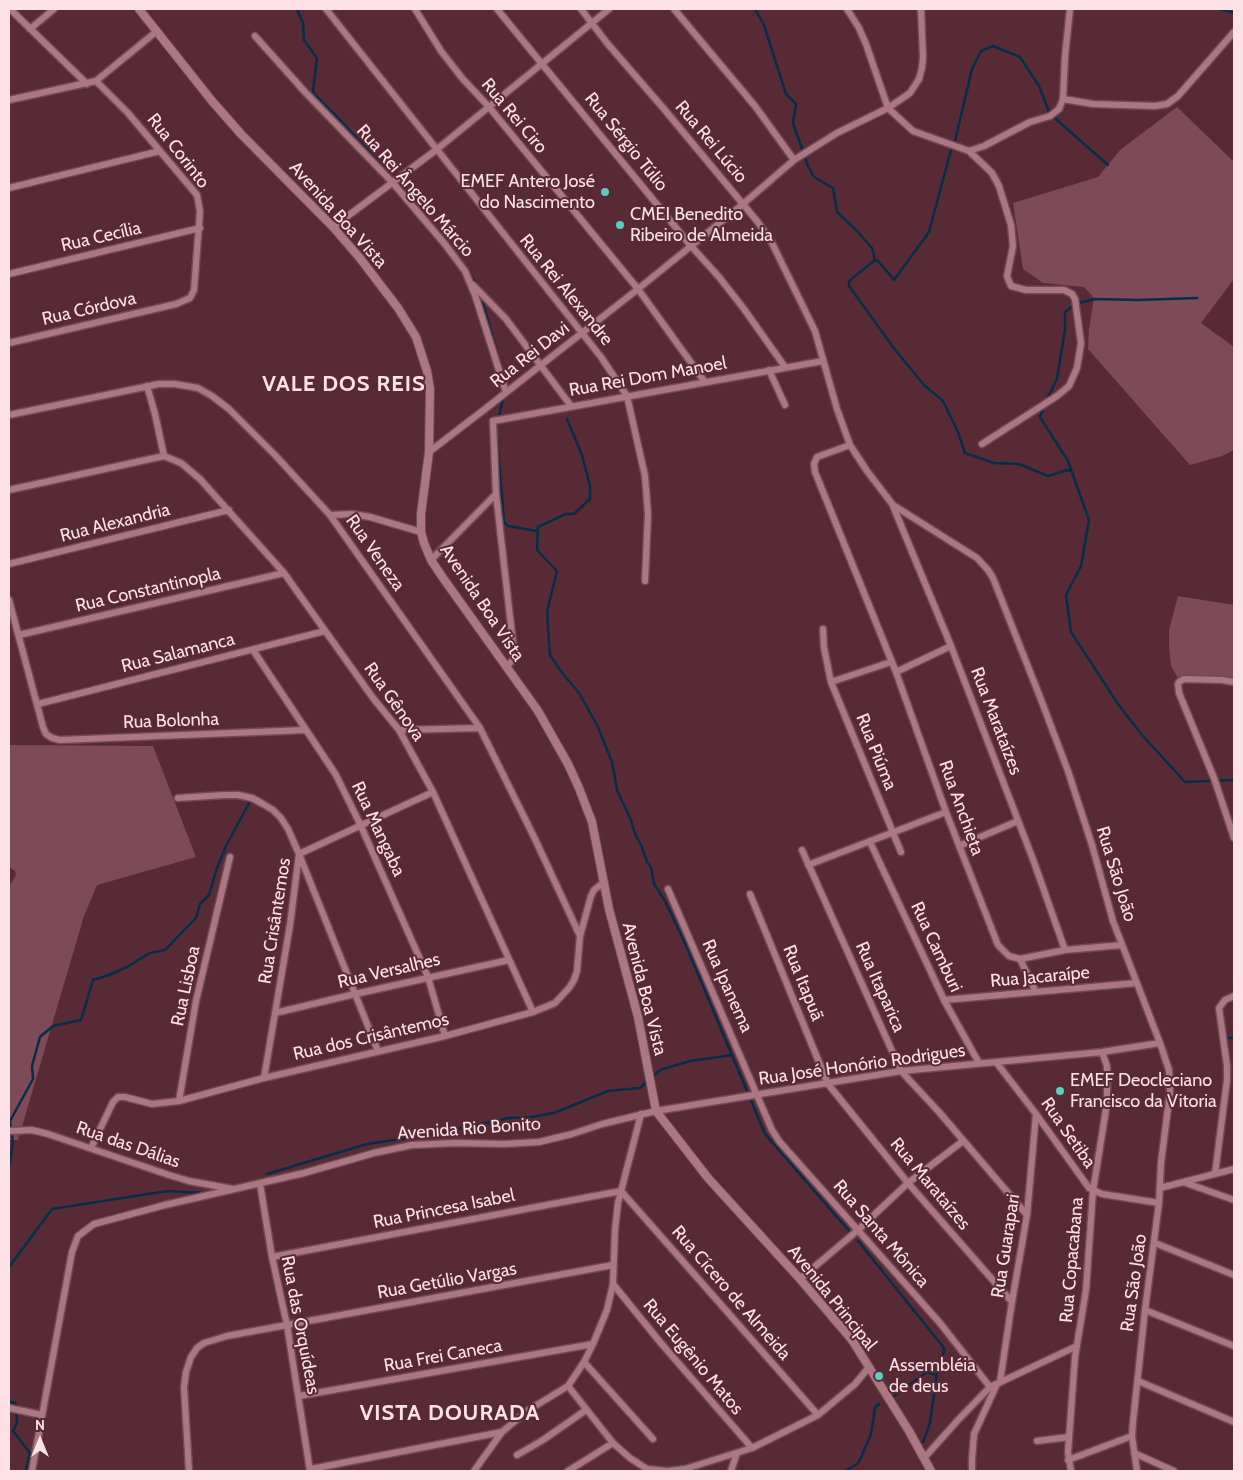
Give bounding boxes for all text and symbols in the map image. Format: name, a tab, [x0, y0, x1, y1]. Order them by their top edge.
street label: Rua Rei Ciro	[476, 74, 552, 158]
street label: Rua Sérgio Túlio	[580, 88, 672, 196]
street label: Rua Rei Lúcio	[670, 97, 752, 187]
street label: Rua Corinto	[142, 109, 214, 193]
street label: Rua Rei Ângelo Márcio	[352, 120, 478, 262]
street label: Avenida Boa Vista	[284, 157, 392, 273]
place label: EMEF Antero José do Nascimento	[461, 171, 595, 213]
marker: EMEF Antero José do Nascimento	[599, 186, 611, 198]
place label: CMEI Benedito Ribeiro de Almeida	[630, 204, 773, 246]
street label: Rua Cecília	[59, 217, 143, 257]
marker: CMEI Benedito Ribeiro de Almeida	[614, 219, 626, 231]
street label: Rua Rei Alexandre	[515, 230, 617, 350]
street label: Rua Córdova	[40, 288, 138, 330]
street label: Rua Rei Davi	[486, 317, 574, 393]
street label: Rua Rei Dom Manoel	[568, 353, 728, 401]
district label: VALE DOS REIS	[261, 372, 427, 398]
street label: Rua Alexandria	[58, 499, 172, 547]
street label: Rua Veneza	[341, 511, 409, 595]
street label: Avenida Boa Vista	[435, 541, 529, 665]
street label: Rua Constantinopla	[73, 563, 223, 617]
street label: Rua Salamanca	[119, 628, 237, 678]
street label: Rua Gênova	[359, 658, 429, 746]
street label: Rua Marataízes	[966, 664, 1026, 778]
street label: Rua Bolonha	[123, 709, 219, 733]
street label: Rua Piúma	[851, 711, 901, 793]
street label: Rua Anchieta	[934, 758, 988, 858]
street label: Rua Mangaba	[347, 778, 409, 880]
street label: Rua São João	[1091, 824, 1141, 924]
street label: Rua Crisântemos	[254, 856, 296, 986]
street label: Rua Camburi	[906, 898, 966, 996]
street label: Avenida Boa Vista	[617, 920, 671, 1058]
street label: Rua Ipanema	[697, 936, 757, 1036]
street label: Rua Itaparica	[850, 938, 910, 1036]
street label: Rua Itapuã	[778, 942, 828, 1024]
street label: Rua Lisboa	[167, 944, 205, 1028]
street label: Rua Versalhes	[336, 949, 442, 993]
street label: Rua Jacaraípe	[989, 962, 1091, 992]
street label: Rua dos Crisântemos	[291, 1009, 451, 1065]
street label: Rua José Honório Rodrigues	[757, 1040, 967, 1090]
place label: EMEF Deocleciano Francisco da Vitoria	[1070, 1070, 1217, 1112]
marker: EMEF Deocleciano Francisco da Vitoria	[1054, 1085, 1066, 1097]
street label: Rua Setiba	[1036, 1094, 1100, 1172]
street label: Avenida Rio Bonito	[397, 1113, 541, 1145]
street label: Rua das Dálias	[73, 1117, 183, 1173]
street label: Rua Marataízes	[885, 1134, 975, 1234]
street label: Rua Santa Mônica	[828, 1176, 934, 1292]
street label: Rua Princesa Isabel	[371, 1185, 517, 1233]
street label: Rua Guarapari	[987, 1192, 1025, 1300]
street label: Rua Copacabana	[1056, 1196, 1088, 1324]
street label: Rua Cícero de Almeida	[667, 1221, 795, 1365]
street label: Rua São João	[1116, 1233, 1152, 1333]
street label: Avenida Principal	[783, 1241, 881, 1355]
street label: Rua das Orquídeas	[276, 1254, 324, 1396]
street label: Rua Getúlio Vargas	[376, 1258, 518, 1304]
street label: Rua Eugênio Matos	[638, 1295, 748, 1419]
street label: Rua Frei Caneca	[382, 1335, 504, 1377]
place label: Assembléia de deus	[889, 1355, 976, 1398]
marker: Assembléia de deus	[873, 1370, 885, 1382]
district label: VISTA DOURADA	[358, 1401, 542, 1427]
north arrow	[15, 1415, 65, 1465]
text: N	[35, 1416, 45, 1434]

